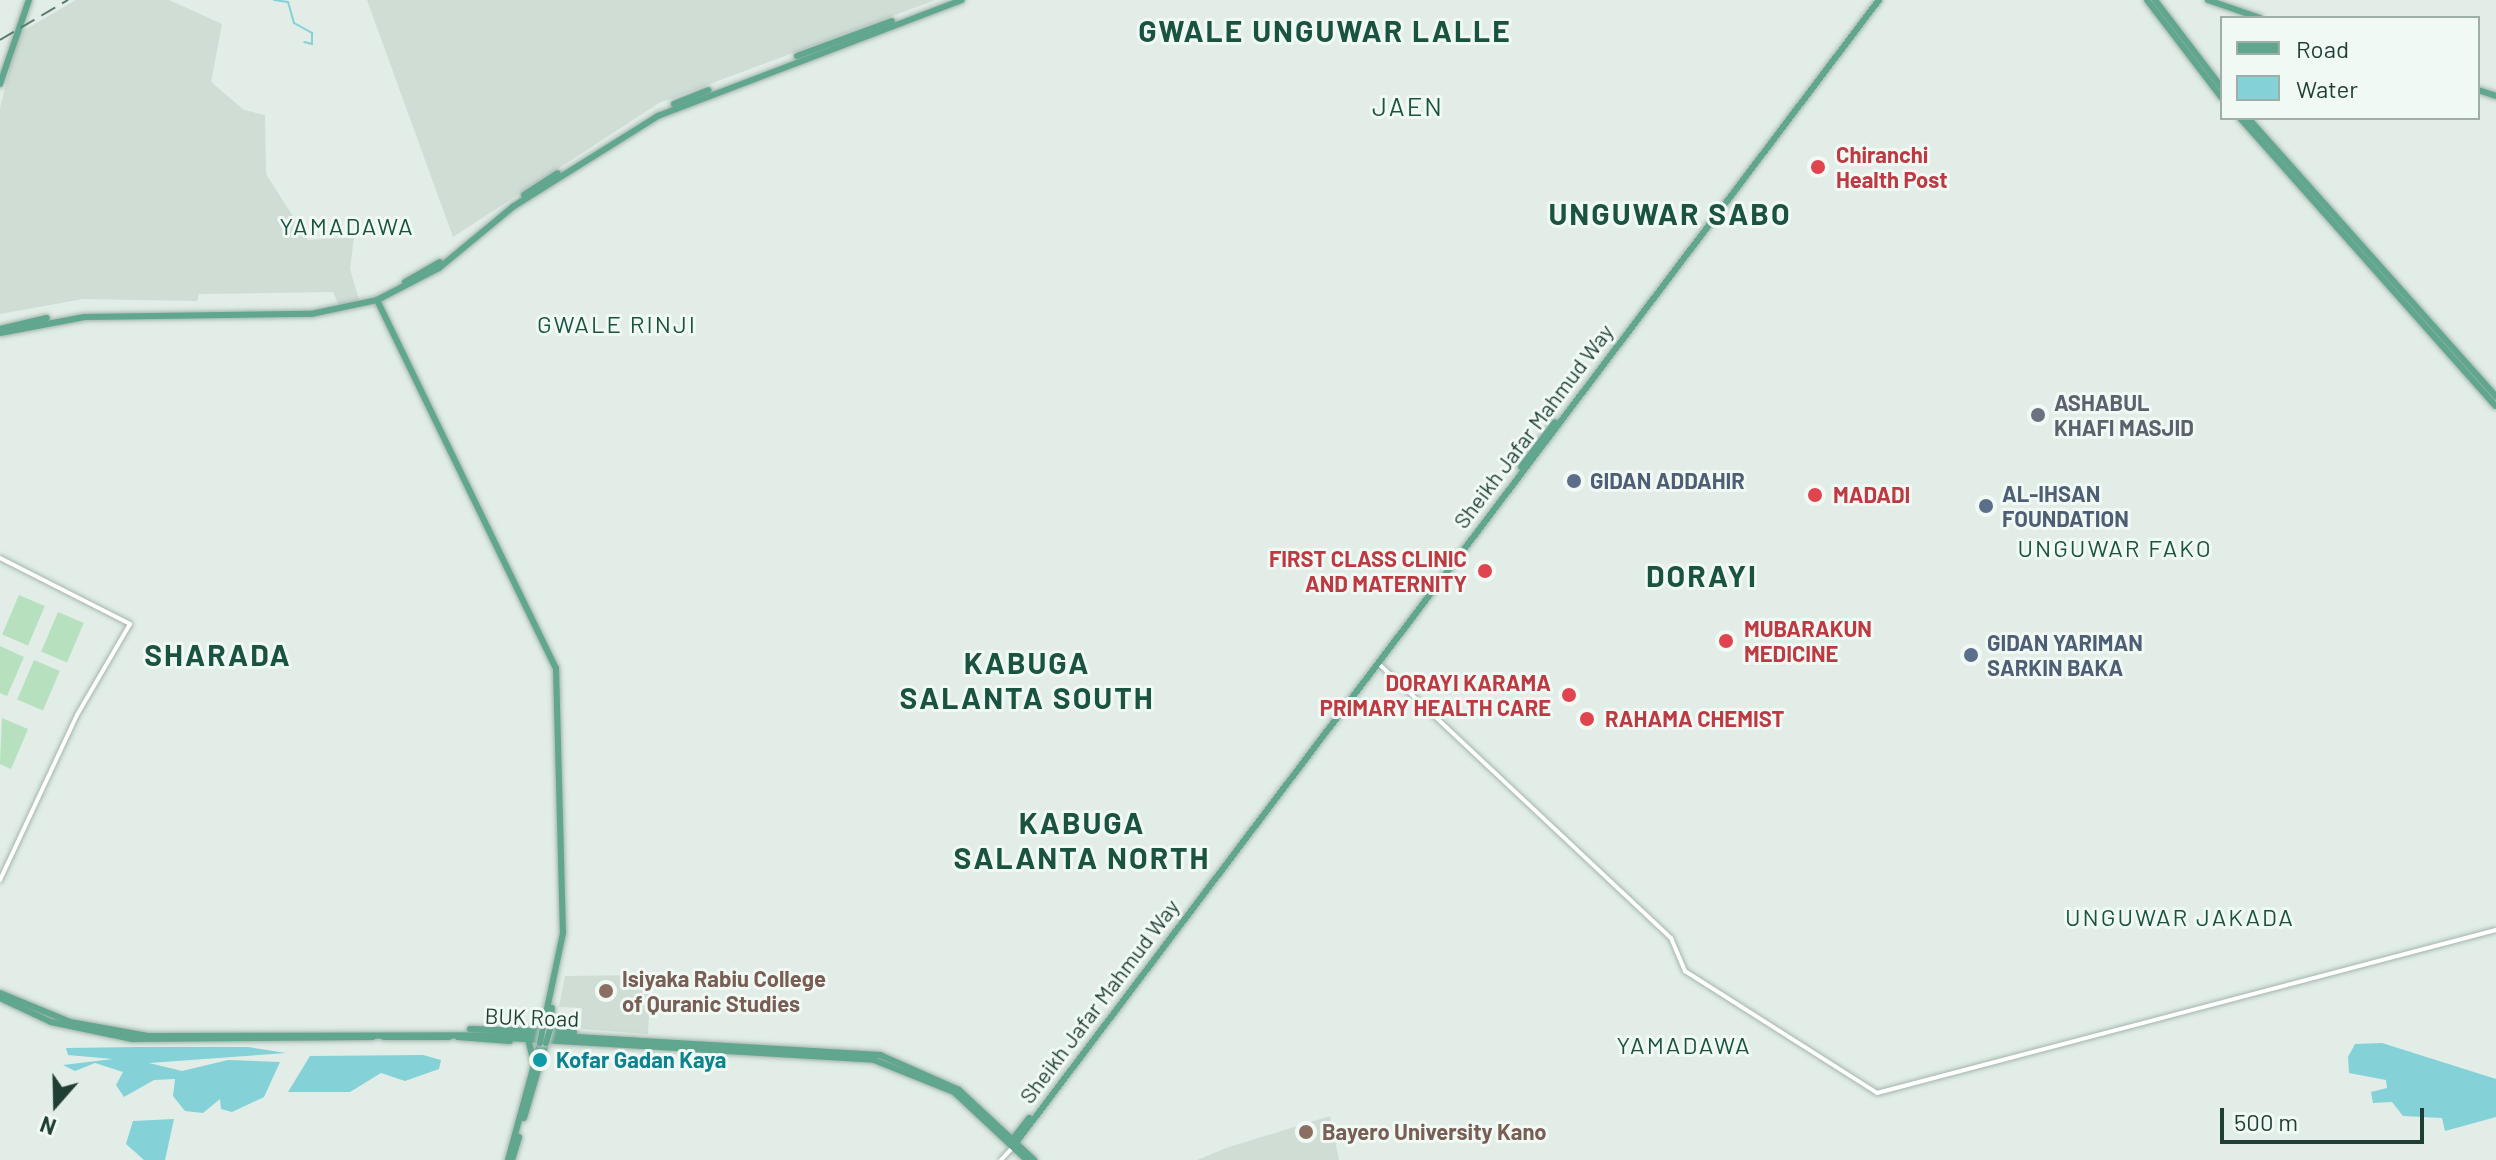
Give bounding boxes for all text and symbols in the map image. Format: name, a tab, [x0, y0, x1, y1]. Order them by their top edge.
district label: GWALE UNGUWAR LALLE	[1138, 12, 1512, 48]
legend	[2220, 16, 2480, 120]
text: Road	[2296, 34, 2349, 63]
text: Water	[2296, 74, 2358, 103]
district label: JAEN	[1372, 90, 1444, 122]
place label: Chiranchi Health Post	[1836, 141, 1948, 192]
marker: Chiranchi Health Post	[1807, 156, 1829, 178]
district label: UNGUWAR SABO	[1548, 195, 1792, 231]
district label: YAMADAWA	[279, 212, 415, 240]
district label: GWALE RINJI	[537, 310, 697, 338]
street label: Sheikh Jafar Mahmud Way	[1448, 319, 1618, 533]
place label: ASHABUL KHAFI MASJID	[2054, 389, 2194, 440]
marker: ASHABUL KHAFI MASJID	[2029, 406, 2047, 424]
place label: GIDAN ADDAHIR	[1590, 468, 1745, 494]
marker: GIDAN ADDAHIR	[1565, 472, 1583, 490]
place label: AL-IHSAN FOUNDATION	[2002, 480, 2129, 532]
place label: MADADI	[1833, 482, 1910, 508]
marker: MADADI	[1804, 484, 1826, 506]
marker: AL-IHSAN FOUNDATION	[1977, 497, 1995, 515]
district label: UNGUWAR FAKO	[2017, 534, 2213, 562]
place label: FIRST CLASS CLINIC AND MATERNITY	[1269, 545, 1467, 596]
district label: DORAYI	[1646, 557, 1758, 593]
marker: FIRST CLASS CLINIC AND MATERNITY	[1474, 560, 1496, 582]
place label: MUBARAKUN MEDICINE	[1744, 615, 1872, 666]
place label: GIDAN YARIMAN SARKIN BAKA	[1987, 629, 2143, 680]
marker: MUBARAKUN MEDICINE	[1715, 630, 1737, 652]
district label: SHARADA	[144, 636, 292, 672]
district label: KABUGA SALANTA SOUTH	[899, 644, 1155, 714]
marker: GIDAN YARIMAN SARKIN BAKA	[1962, 646, 1980, 664]
place label: DORAYI KARAMA PRIMARY HEALTH CARE	[1320, 669, 1551, 720]
marker: DORAYI KARAMA PRIMARY HEALTH CARE	[1558, 684, 1580, 706]
place label: RAHAMA CHEMIST	[1605, 706, 1784, 732]
marker: RAHAMA CHEMIST	[1576, 708, 1598, 730]
district label: KABUGA SALANTA NORTH	[954, 804, 1210, 874]
street label: Sheikh Jafar Mahmud Way	[1014, 894, 1184, 1108]
district label: UNGUWAR JAKADA	[2065, 903, 2295, 931]
place label: Isiyaka Rabiu College of Quranic Studies	[622, 965, 826, 1016]
marker: Isiyaka Rabiu College of Quranic Studies	[597, 982, 615, 1000]
street label: BUK Road	[484, 1002, 580, 1032]
district label: YAMADAWA	[1616, 1031, 1752, 1059]
place label: Kofar Gadan Kaya	[556, 1047, 726, 1073]
marker: Kofar Gadan Kaya	[531, 1051, 549, 1069]
north arrow	[16, 1064, 96, 1144]
scale bar	[2224, 1092, 2428, 1142]
text: 500 m	[2234, 1107, 2298, 1136]
text: N	[36, 1112, 59, 1141]
place label: Bayero University Kano	[1322, 1119, 1547, 1145]
marker: Bayero University Kano	[1297, 1123, 1315, 1141]

